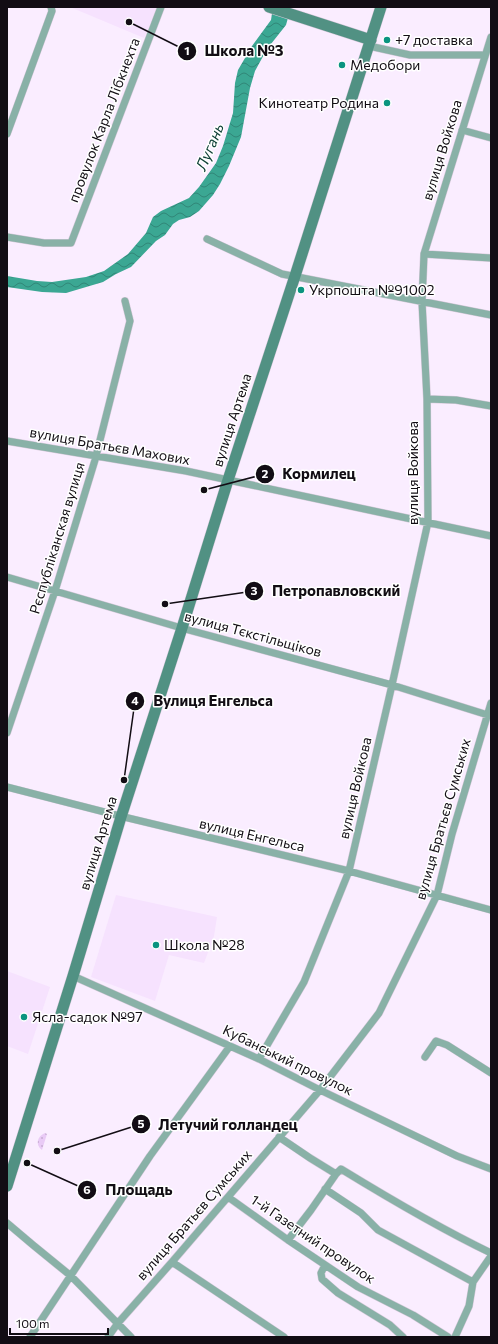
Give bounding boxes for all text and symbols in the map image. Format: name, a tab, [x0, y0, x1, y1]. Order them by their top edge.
place label: +7 доставка	[395, 31, 473, 48]
street label: провулок Карла Лібкнехта	[64, 35, 143, 205]
marker: +7 доставка	[382, 35, 392, 45]
callout: Школа №3	[177, 37, 292, 64]
text: Школа №3	[204, 41, 284, 59]
text: 1	[184, 43, 190, 57]
place label: Медобори	[350, 56, 420, 73]
marker: Медобори	[337, 60, 347, 70]
place label: Кинотеатр Родина	[259, 94, 379, 111]
marker: Кинотеатр Родина	[382, 98, 392, 108]
street label: вулиця Войкова	[418, 98, 465, 202]
water label: Лугань	[191, 120, 227, 174]
place label: Укрпошта №91002	[309, 281, 435, 298]
marker: Укрпошта №91002	[296, 285, 306, 295]
street label: вулиця Артема	[208, 371, 255, 469]
street label: вулиця Войкова	[404, 421, 421, 525]
street label: вулиця Братьєв Махових	[29, 423, 192, 468]
street label: Рєспубліканская вулиця	[25, 460, 88, 616]
callout: Кормилец	[255, 460, 364, 487]
text: Кормилец	[282, 464, 356, 482]
text: 2	[262, 466, 269, 480]
callout: Петропавловский	[244, 578, 408, 605]
text: Петропавловский	[272, 581, 400, 599]
text: 3	[251, 583, 258, 597]
street label: вулиця Тєкстільщіков	[183, 607, 324, 660]
callout: Вулиця Енгельса	[125, 688, 281, 715]
text: Вулиця Енгельса	[153, 691, 273, 709]
text: 4	[131, 693, 139, 707]
street label: вулиця Войкова	[335, 735, 375, 841]
street label: вулиця Братьєв Сумських	[411, 736, 474, 902]
street label: вулиця Артема	[75, 794, 120, 892]
street label: вулиця Енгельса	[198, 814, 306, 855]
place label: Школа №28	[164, 936, 245, 953]
marker: Школа №28	[151, 940, 161, 950]
place label: Ясла-садок №97	[32, 1008, 143, 1025]
marker: Ясла-садок №97	[19, 1012, 29, 1022]
street label: Кубанський провулок	[220, 1021, 357, 1099]
callout: Летучий голландец	[131, 1111, 306, 1138]
text: Летучий голландец	[158, 1115, 298, 1133]
text: 5	[138, 1116, 145, 1130]
street label: вулиця Братьєв Сумських	[132, 1146, 255, 1283]
callout: Площадь	[77, 1177, 181, 1204]
text: Площадь	[105, 1180, 173, 1198]
text: 6	[83, 1182, 91, 1196]
street label: 1-й Газетний провулок	[248, 1191, 379, 1287]
scale bar	[10, 1310, 108, 1336]
text: 100 m	[16, 1316, 50, 1330]

